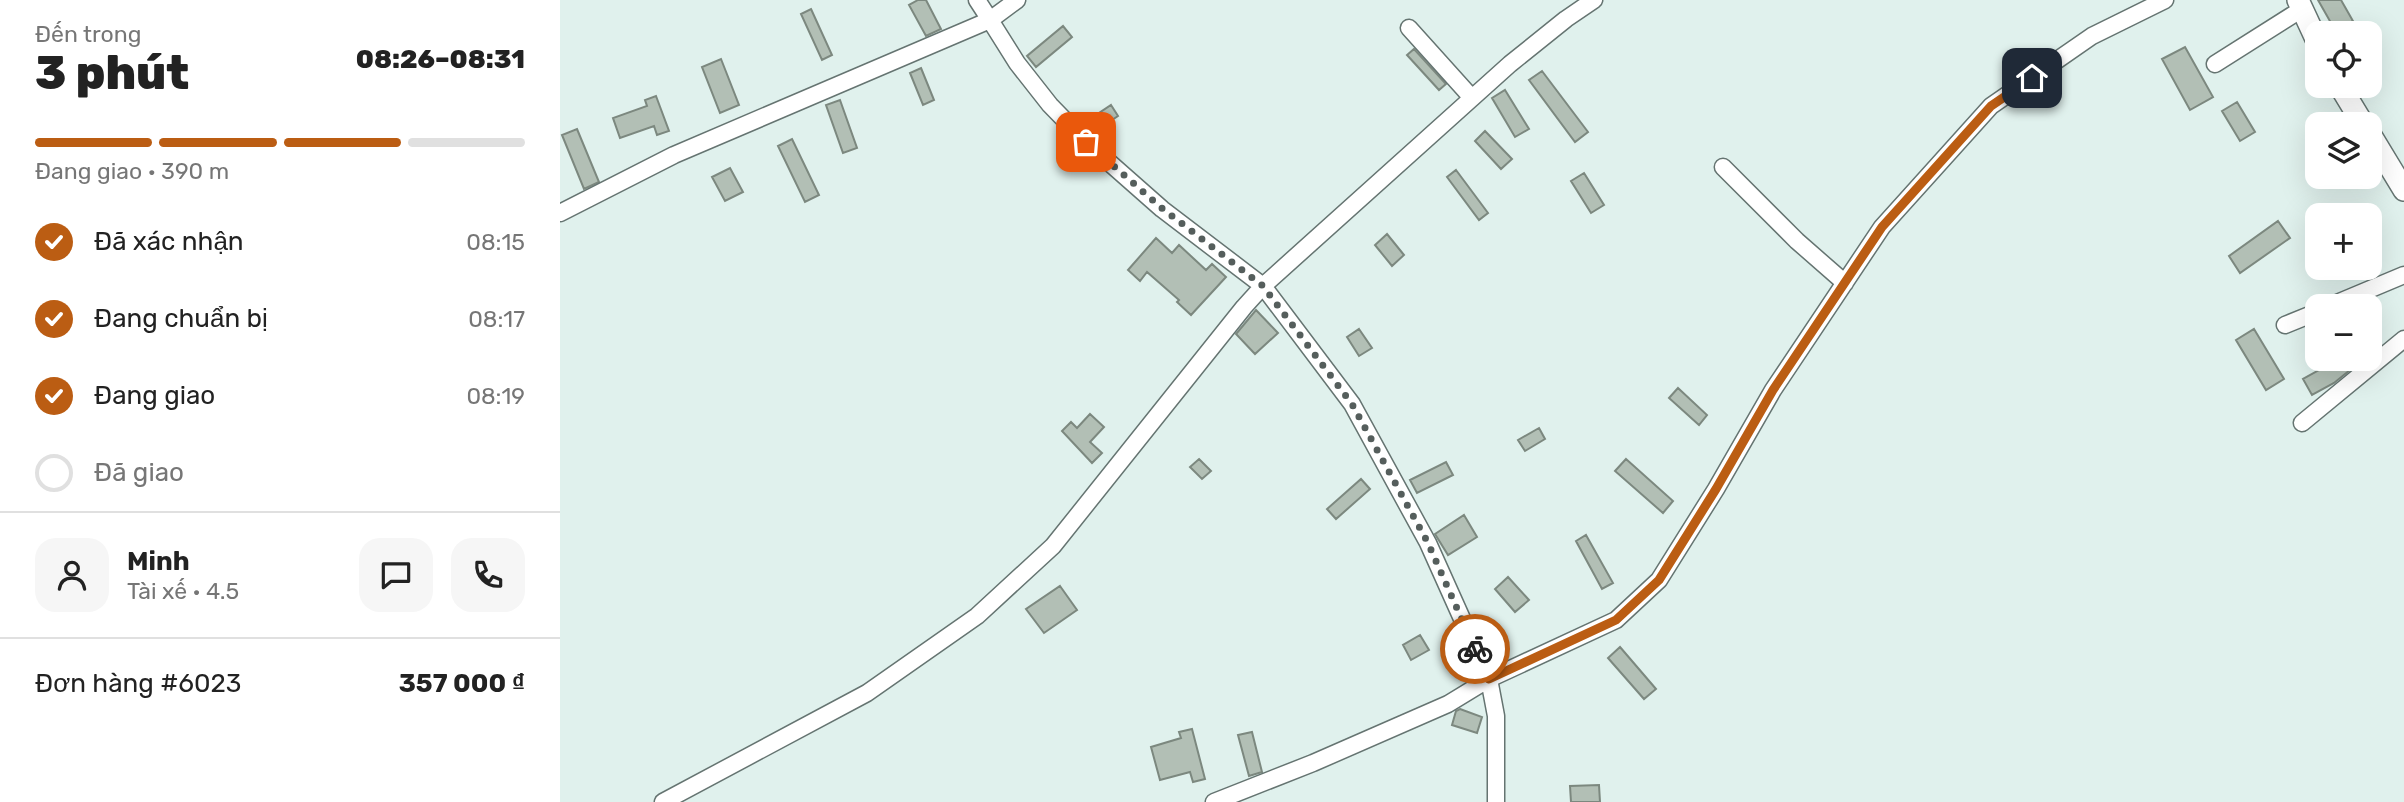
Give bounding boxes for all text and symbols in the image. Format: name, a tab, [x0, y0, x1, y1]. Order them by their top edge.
text: Đến trong	[35, 20, 141, 48]
map controls	[2305, 21, 2382, 371]
button: locate	[2305, 21, 2382, 98]
text: 08:26–08:31	[356, 44, 525, 75]
text: 3 phút	[35, 46, 189, 101]
pin	[2002, 48, 2062, 108]
icon: home	[2013, 59, 2051, 97]
pin	[1056, 112, 1116, 172]
button: layers	[2305, 112, 2382, 189]
icon: bag	[1067, 123, 1105, 161]
text: Đang giao · 390 m	[35, 157, 229, 185]
button: +	[2305, 203, 2382, 280]
icon: check	[35, 223, 73, 261]
text: Đã xác nhận	[94, 226, 244, 257]
text: 08:15	[466, 228, 525, 256]
button: −	[2305, 294, 2382, 371]
icon: check	[35, 300, 73, 338]
text: Đang chuẩn bị	[94, 303, 268, 334]
text: 08:17	[468, 305, 525, 333]
icon: check	[35, 377, 73, 415]
text: Đang giao	[94, 380, 215, 411]
text: 08:19	[466, 382, 525, 410]
text: Đã giao	[94, 457, 184, 488]
button: person	[35, 538, 109, 612]
button: chat	[359, 538, 433, 612]
button: phone	[451, 538, 525, 612]
text: Minh	[127, 546, 190, 577]
text: Tài xế · 4.5	[127, 577, 239, 605]
courier	[1440, 614, 1510, 684]
icon: bike	[1456, 630, 1494, 668]
text: Đơn hàng #6023	[35, 668, 241, 699]
text: 357 000 ₫	[399, 668, 525, 699]

